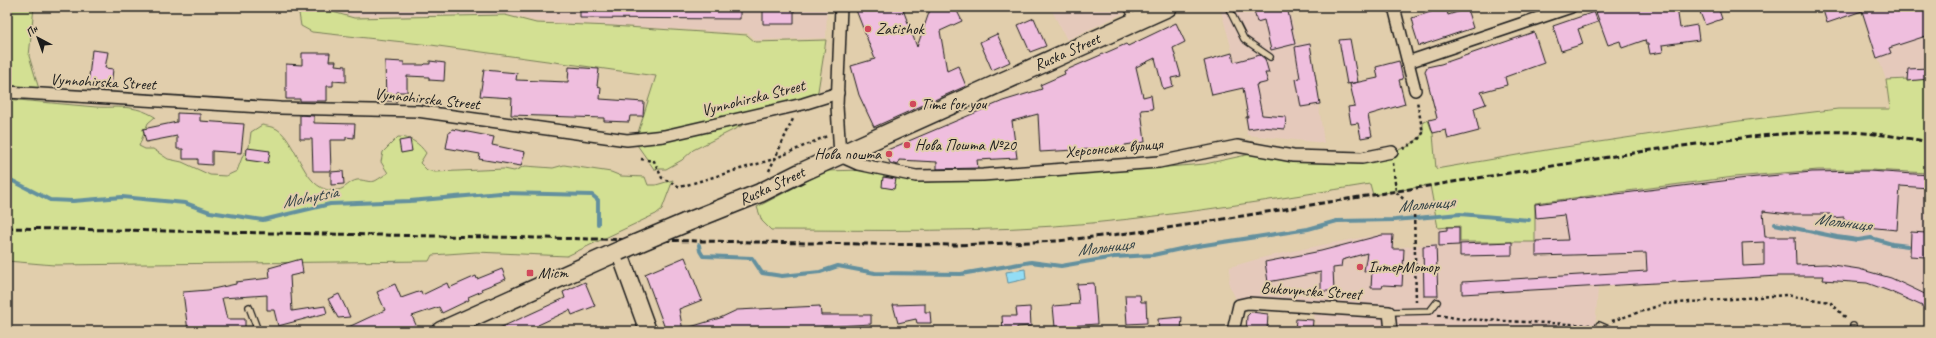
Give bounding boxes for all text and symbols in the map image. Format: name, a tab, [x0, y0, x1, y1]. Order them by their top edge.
north arrow	[18, 18, 58, 58]
place label: Zatishok	[876, 19, 925, 39]
text: Пн	[23, 21, 41, 40]
marker: Zatishok	[863, 24, 873, 34]
street label: Ruska Street	[1031, 28, 1105, 75]
street label: Vynnohirska Street	[50, 69, 158, 95]
street label: Vynnohirska Street	[699, 75, 808, 120]
street label: Vynnohirska Street	[373, 84, 482, 115]
place label: Time for you	[921, 94, 987, 114]
marker: Time for you	[908, 99, 918, 109]
street label: Херсонська вулиця	[1065, 134, 1165, 162]
place label: Нова Пошта №20	[915, 135, 1018, 155]
marker: Нова Пошта №20	[902, 140, 912, 150]
place label: Нова пошта	[815, 144, 882, 164]
marker: Нова пошта	[884, 149, 894, 159]
street label: Ruska Street	[736, 161, 810, 210]
water label: Molnytsia	[280, 181, 342, 213]
water label: Мольниця	[1397, 191, 1458, 217]
water label: Мольниця	[1814, 208, 1875, 236]
water label: Мольниця	[1076, 233, 1137, 261]
place label: ІнтерМотор	[1368, 257, 1440, 277]
marker: ІнтерМотор	[1355, 262, 1365, 272]
place label: Міст	[538, 263, 569, 283]
marker: Міст	[525, 268, 535, 278]
street label: Bukovynska Street	[1260, 278, 1364, 305]

